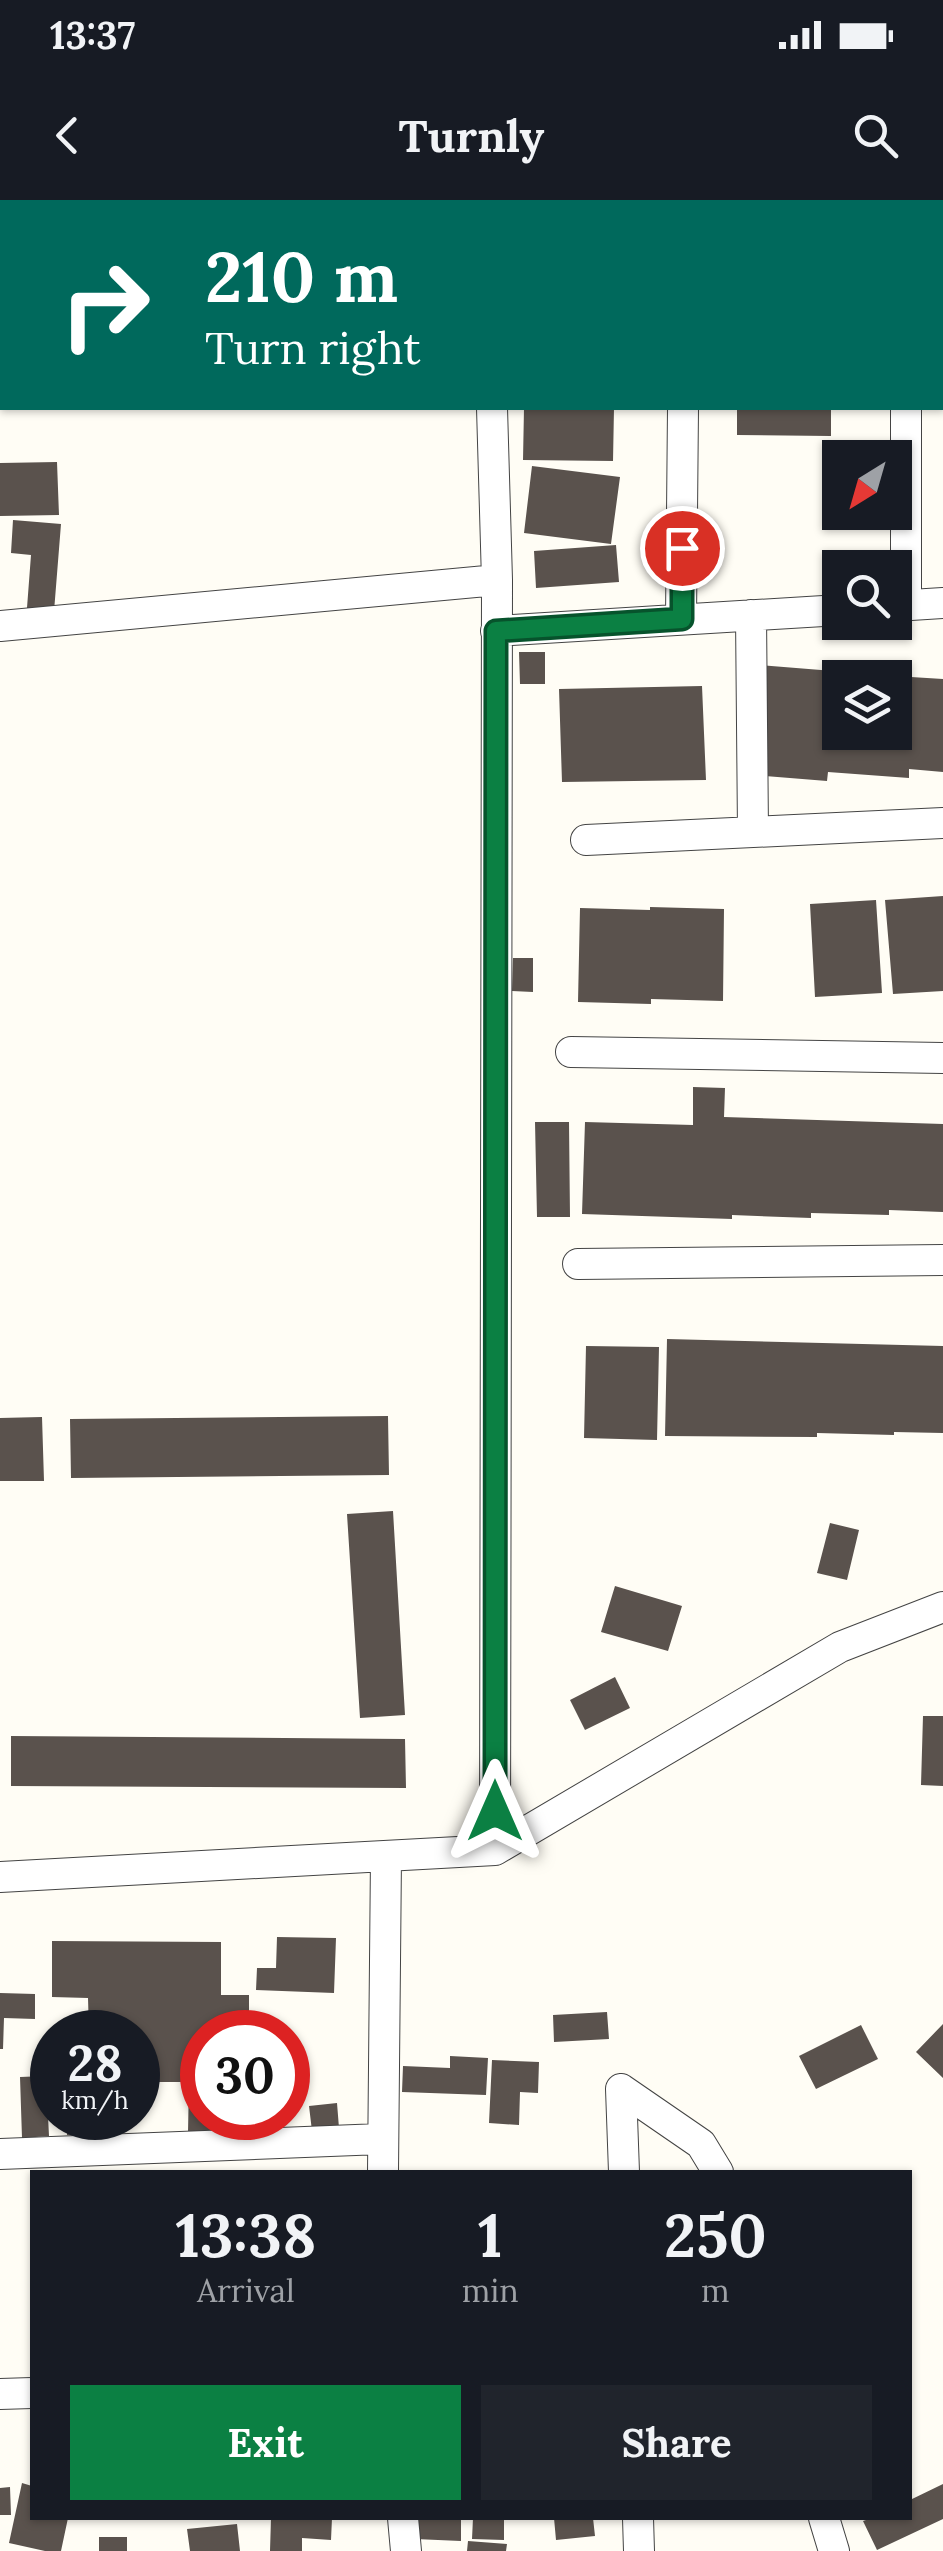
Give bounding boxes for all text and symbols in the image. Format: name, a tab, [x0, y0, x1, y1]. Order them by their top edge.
text: 13:37	[50, 11, 135, 59]
text: Turnly	[399, 107, 544, 164]
icon: back	[40, 108, 95, 163]
icon: search	[848, 108, 903, 163]
text: 210 m	[205, 232, 398, 321]
icon: right	[40, 240, 170, 370]
text: Turn right	[205, 319, 421, 376]
north arrow	[822, 440, 912, 530]
map controls	[822, 440, 912, 750]
pin	[640, 506, 725, 591]
icon: arrive	[655, 521, 710, 576]
button: search	[822, 550, 912, 640]
button: layers	[822, 660, 912, 750]
position arrow	[443, 1759, 547, 1863]
speed limit sign: 30	[180, 2010, 310, 2140]
text: 28	[67, 2031, 123, 2095]
text: km/h	[61, 2084, 129, 2116]
text: 13:38	[175, 2197, 316, 2273]
text: 1	[478, 2197, 502, 2273]
text: 250	[664, 2197, 767, 2273]
text: Arrival	[197, 2270, 295, 2311]
text: min	[462, 2270, 519, 2311]
text: m	[701, 2270, 730, 2311]
button: Exit	[70, 2385, 461, 2500]
button: Share	[481, 2385, 872, 2500]

